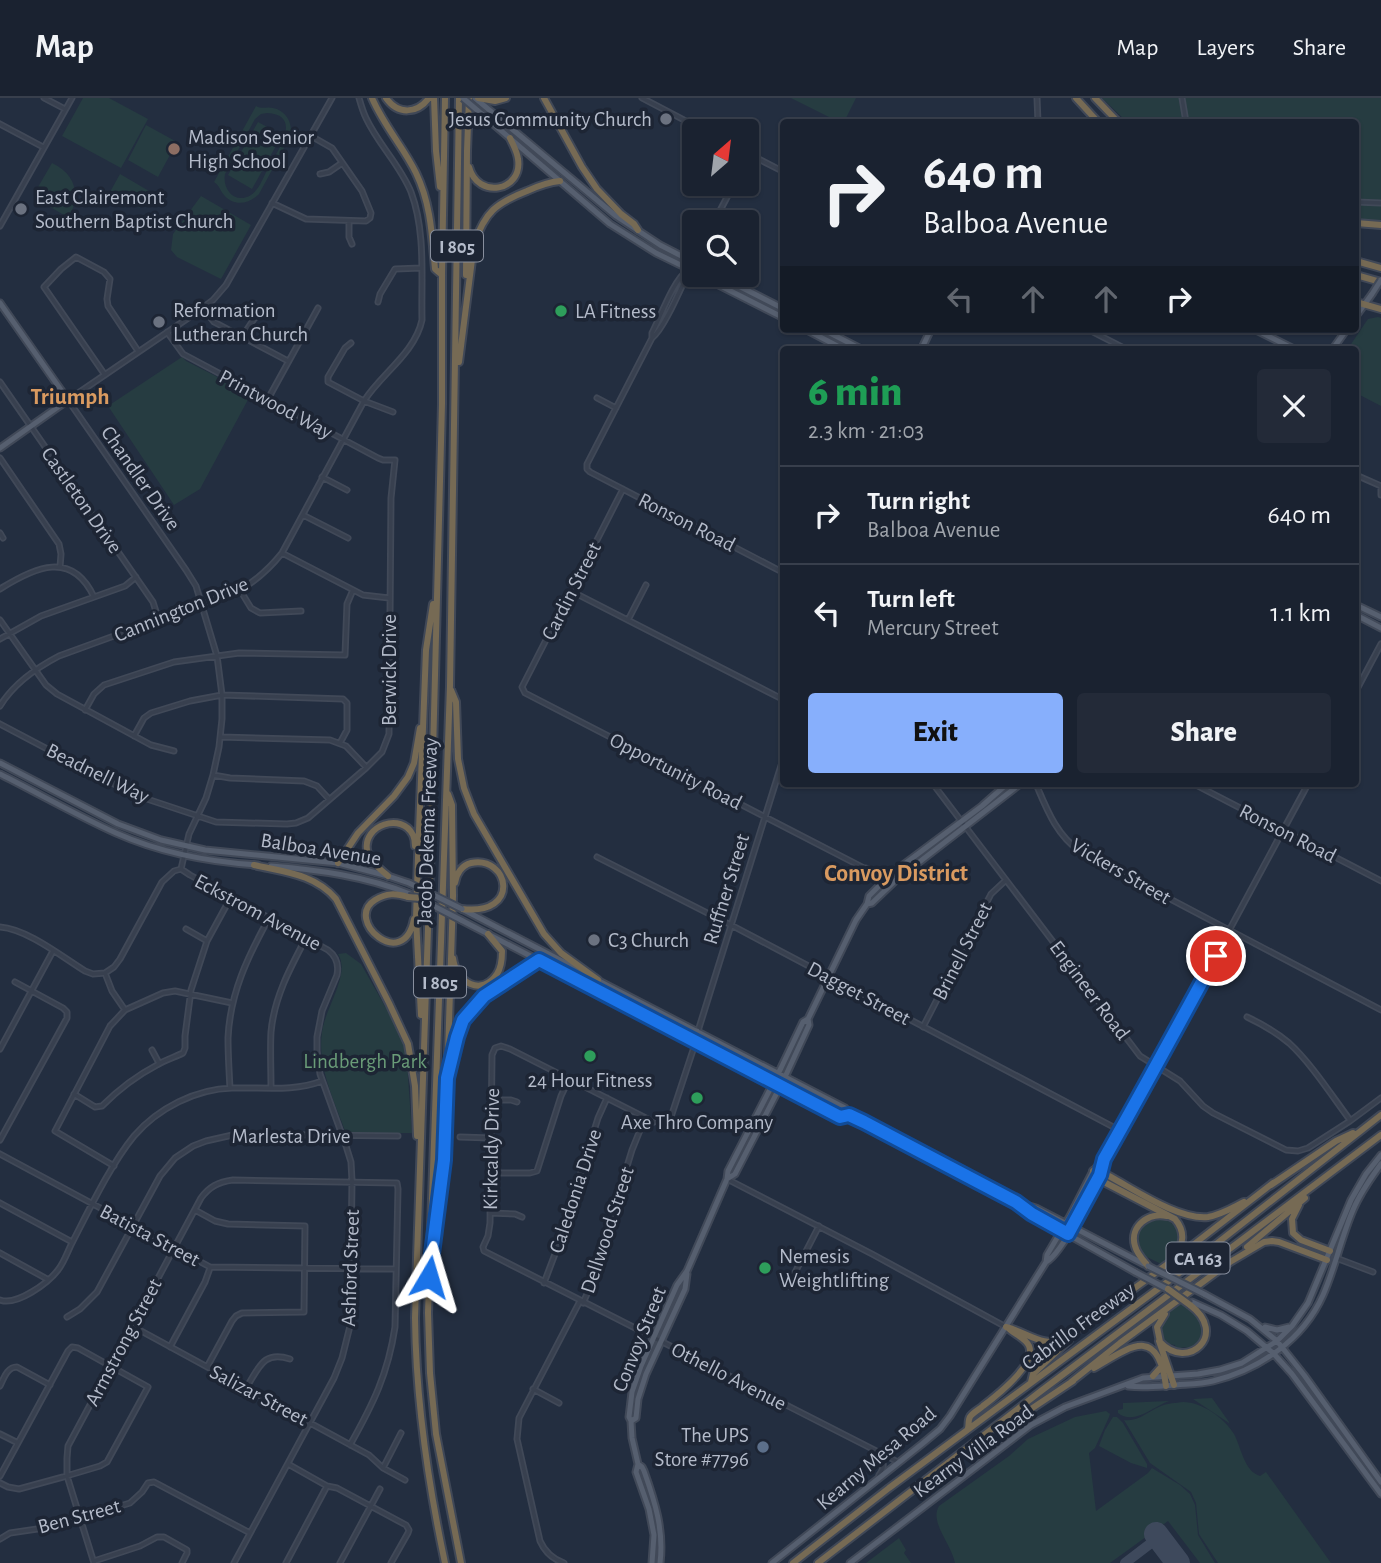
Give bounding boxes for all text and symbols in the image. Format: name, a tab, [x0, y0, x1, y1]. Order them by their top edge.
text: Map	[35, 31, 94, 64]
text: Map	[1116, 36, 1158, 60]
text: Layers	[1196, 36, 1255, 60]
text: Share	[1293, 36, 1346, 60]
place label: Jesus Community Church	[449, 109, 652, 130]
marker: Jesus Community Church	[658, 111, 674, 127]
north arrow	[682, 119, 760, 196]
map controls	[682, 119, 759, 287]
place label: Madison Senior High School	[188, 127, 314, 172]
marker: Madison Senior High School	[166, 141, 182, 157]
icon: right	[808, 147, 899, 238]
text: 640 m	[923, 149, 1044, 198]
place label: East Clairemont Southern Baptist Church	[35, 187, 233, 232]
marker: East Clairemont Southern Baptist Church	[13, 201, 29, 217]
text: Balboa Avenue	[923, 207, 1108, 239]
button: search	[682, 210, 759, 287]
road number: I 805	[431, 230, 483, 262]
icon: left	[941, 280, 979, 318]
icon: ahead	[1014, 280, 1052, 318]
icon: ahead	[1087, 280, 1125, 318]
icon: right	[1160, 280, 1198, 318]
place label: Reformation Lutheran Church	[173, 300, 308, 345]
place label: LA Fitness	[575, 301, 656, 322]
marker: LA Fitness	[553, 303, 569, 319]
marker: Reformation Lutheran Church	[151, 314, 167, 330]
street label: Printwood Way	[216, 366, 336, 443]
button: close	[1257, 369, 1331, 443]
text: 6 min	[808, 371, 903, 413]
district label: Triumph	[31, 386, 109, 409]
text: 2.3 km · 21:03	[808, 420, 924, 443]
street label: Chandler Drive	[97, 422, 184, 534]
street label: Castleton Drive	[37, 443, 126, 557]
text: Turn right	[867, 488, 970, 514]
street label: Ronson Road	[635, 489, 739, 556]
icon: right	[808, 496, 846, 534]
text: 640 m	[1267, 502, 1331, 528]
text: Balboa Avenue	[867, 519, 1000, 542]
street label: Cardin Street	[538, 539, 605, 644]
street label: Cannington Drive	[111, 573, 251, 646]
text: Turn left	[867, 586, 955, 612]
icon: left	[808, 594, 846, 632]
text: 1.1 km	[1270, 600, 1331, 626]
street label: Berwick Drive	[379, 614, 400, 726]
text: Mercury Street	[867, 617, 999, 640]
button: Exit	[808, 693, 1063, 773]
button: Share	[1077, 693, 1331, 773]
street label: Opportunity Road	[606, 729, 746, 814]
street label: Jacob Dekema Freeway	[414, 737, 441, 925]
street label: Beadnell Way	[43, 740, 153, 807]
street label: Ronson Road	[1236, 800, 1340, 867]
street label: Balboa Avenue	[259, 830, 383, 869]
street label: Ruffner Street	[700, 831, 753, 947]
street label: Vickers Street	[1067, 834, 1174, 909]
district label: Convoy District	[824, 862, 968, 886]
street label: Eckstrom Avenue	[191, 870, 325, 955]
street label: Brinell Street	[929, 899, 996, 1004]
pin	[1186, 926, 1246, 986]
place label: C3 Church	[608, 930, 689, 951]
marker: C3 Church	[586, 932, 602, 948]
street label: Engineer Road	[1046, 937, 1134, 1044]
icon: arrive	[1197, 937, 1235, 975]
street label: Dagget Street	[804, 958, 914, 1029]
road number: I 805	[414, 967, 466, 998]
marker: 24 Hour Fitness	[582, 1048, 598, 1064]
park label: Lindbergh Park	[303, 1051, 427, 1072]
place label: 24 Hour Fitness	[527, 1070, 653, 1091]
street label: Kirkcaldy Drive	[480, 1088, 503, 1210]
marker: Axe Thro Company	[689, 1090, 705, 1106]
place label: Axe Thro Company	[621, 1112, 773, 1133]
street label: Marlesta Drive	[232, 1126, 350, 1147]
street label: Caledonia Drive	[546, 1126, 605, 1256]
street label: Dellwood Street	[577, 1164, 638, 1296]
street label: Batista Street	[96, 1200, 203, 1271]
street label: Ashford Street	[338, 1209, 363, 1327]
position arrow	[392, 1240, 466, 1314]
road number: CA 163	[1166, 1242, 1230, 1274]
place label: Nemesis Weightlifting	[779, 1246, 890, 1291]
marker: Nemesis Weightlifting	[757, 1260, 773, 1276]
street label: Armstrong Street	[81, 1275, 166, 1409]
street label: Cabrillo Freeway	[1018, 1279, 1139, 1374]
street label: Convoy Street	[609, 1283, 670, 1395]
street label: Othello Avenue	[668, 1338, 790, 1414]
street label: Salizar Street	[206, 1361, 311, 1430]
street label: Kearny Villa Road	[910, 1401, 1037, 1502]
street label: Kearny Mesa Road	[813, 1403, 940, 1514]
place label: The UPS Store #7796	[655, 1425, 749, 1470]
marker: The UPS Store #7796	[755, 1439, 771, 1455]
street label: Ben Street	[36, 1495, 123, 1538]

